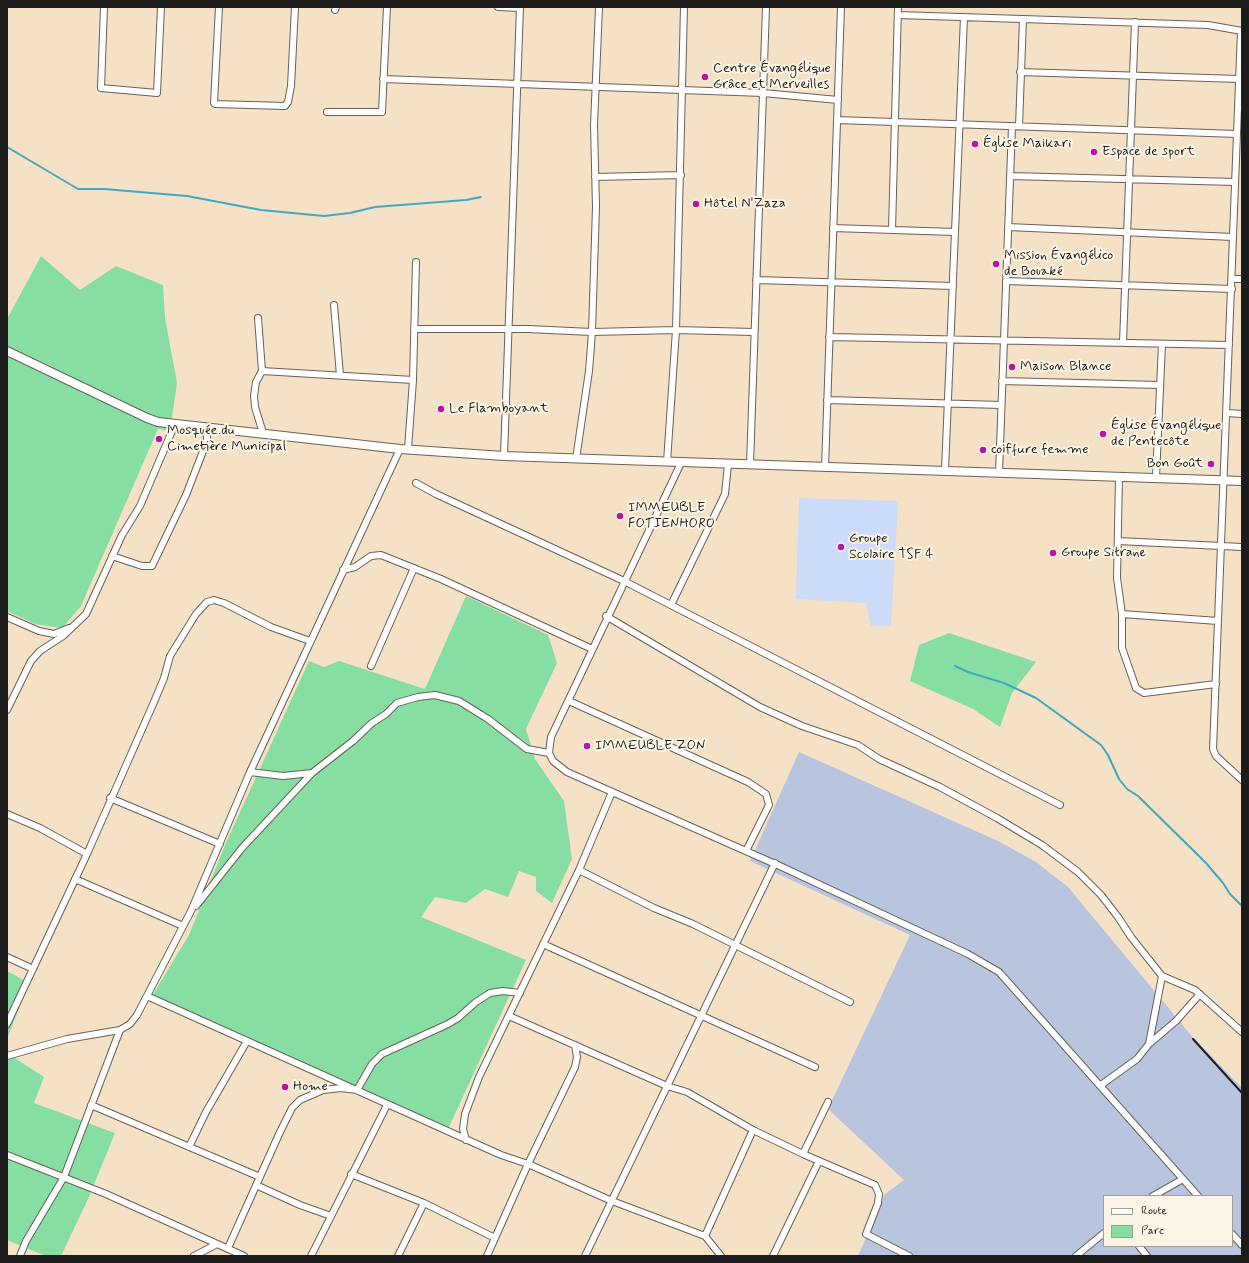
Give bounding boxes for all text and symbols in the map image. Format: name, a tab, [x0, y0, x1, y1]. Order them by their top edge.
place label: Centre Évangélique Grâce et Merveilles	[713, 61, 831, 94]
marker: Centre Évangélique Grâce et Merveilles	[700, 72, 710, 82]
place label: Église Maikari	[983, 136, 1071, 152]
marker: Église Maikari	[970, 139, 980, 149]
place label: Espace de sport	[1102, 144, 1195, 160]
marker: Espace de sport	[1089, 147, 1099, 157]
place label: Hôtel N'Zaza	[704, 196, 786, 212]
marker: Hôtel N'Zaza	[691, 199, 701, 209]
place label: Mission Évangélico de Bouaké	[1004, 248, 1113, 280]
marker: Mission Évangélico de Bouaké	[991, 259, 1001, 269]
place label: Maison Blance	[1020, 359, 1111, 375]
marker: Maison Blance	[1007, 362, 1017, 372]
place label: Le Flamboyant	[449, 401, 548, 417]
marker: Le Flamboyant	[436, 404, 446, 414]
place label: Église Évangélique de Pentecôte	[1111, 418, 1221, 450]
place label: Mosquée du Cimetière Municipal	[167, 423, 286, 456]
marker: Église Évangélique de Pentecôte	[1098, 429, 1108, 439]
marker: Mosquée du Cimetière Municipal	[154, 434, 164, 444]
place label: coiffure femme	[991, 442, 1089, 458]
marker: coiffure femme	[978, 445, 988, 455]
place label: Bon Goût	[1147, 456, 1203, 472]
marker: Bon Goût	[1206, 459, 1216, 469]
place label: IMMEUBLE FOTIENHORO	[628, 500, 715, 532]
marker: IMMEUBLE FOTIENHORO	[615, 511, 625, 521]
place label: Groupe Scolaire TSF 4	[849, 531, 933, 564]
marker: Groupe Scolaire TSF 4	[836, 542, 846, 552]
place label: Groupe Sitrane	[1061, 545, 1146, 561]
marker: Groupe Sitrane	[1048, 548, 1058, 558]
place label: IMMEUBLE ZON	[595, 738, 706, 754]
marker: IMMEUBLE ZON	[582, 741, 592, 751]
place label: Home	[293, 1079, 328, 1095]
marker: Home	[280, 1082, 290, 1092]
legend	[1103, 1195, 1233, 1247]
text: Route	[1141, 1203, 1167, 1219]
text: Parc	[1141, 1223, 1164, 1239]

